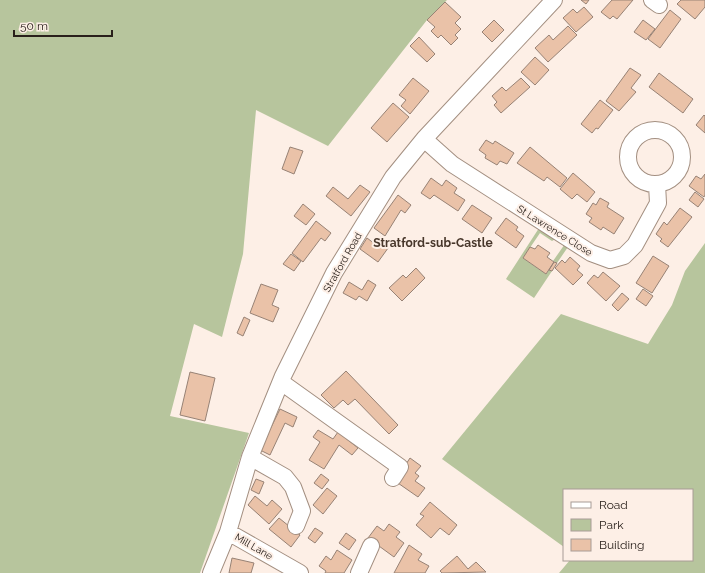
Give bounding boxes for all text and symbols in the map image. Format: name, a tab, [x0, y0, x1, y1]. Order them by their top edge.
scale bar	[14, 12, 112, 38]
text: 50 m	[20, 19, 48, 33]
street label: St Lawrence Close	[515, 203, 594, 258]
street label: Stratford Road	[321, 231, 364, 294]
district label: Stratford-sub-Castle	[373, 236, 493, 250]
legend	[563, 489, 693, 561]
text: Road	[599, 498, 628, 512]
text: Park	[599, 518, 624, 532]
street label: Mill Lane	[233, 531, 275, 562]
text: Building	[599, 538, 645, 552]

